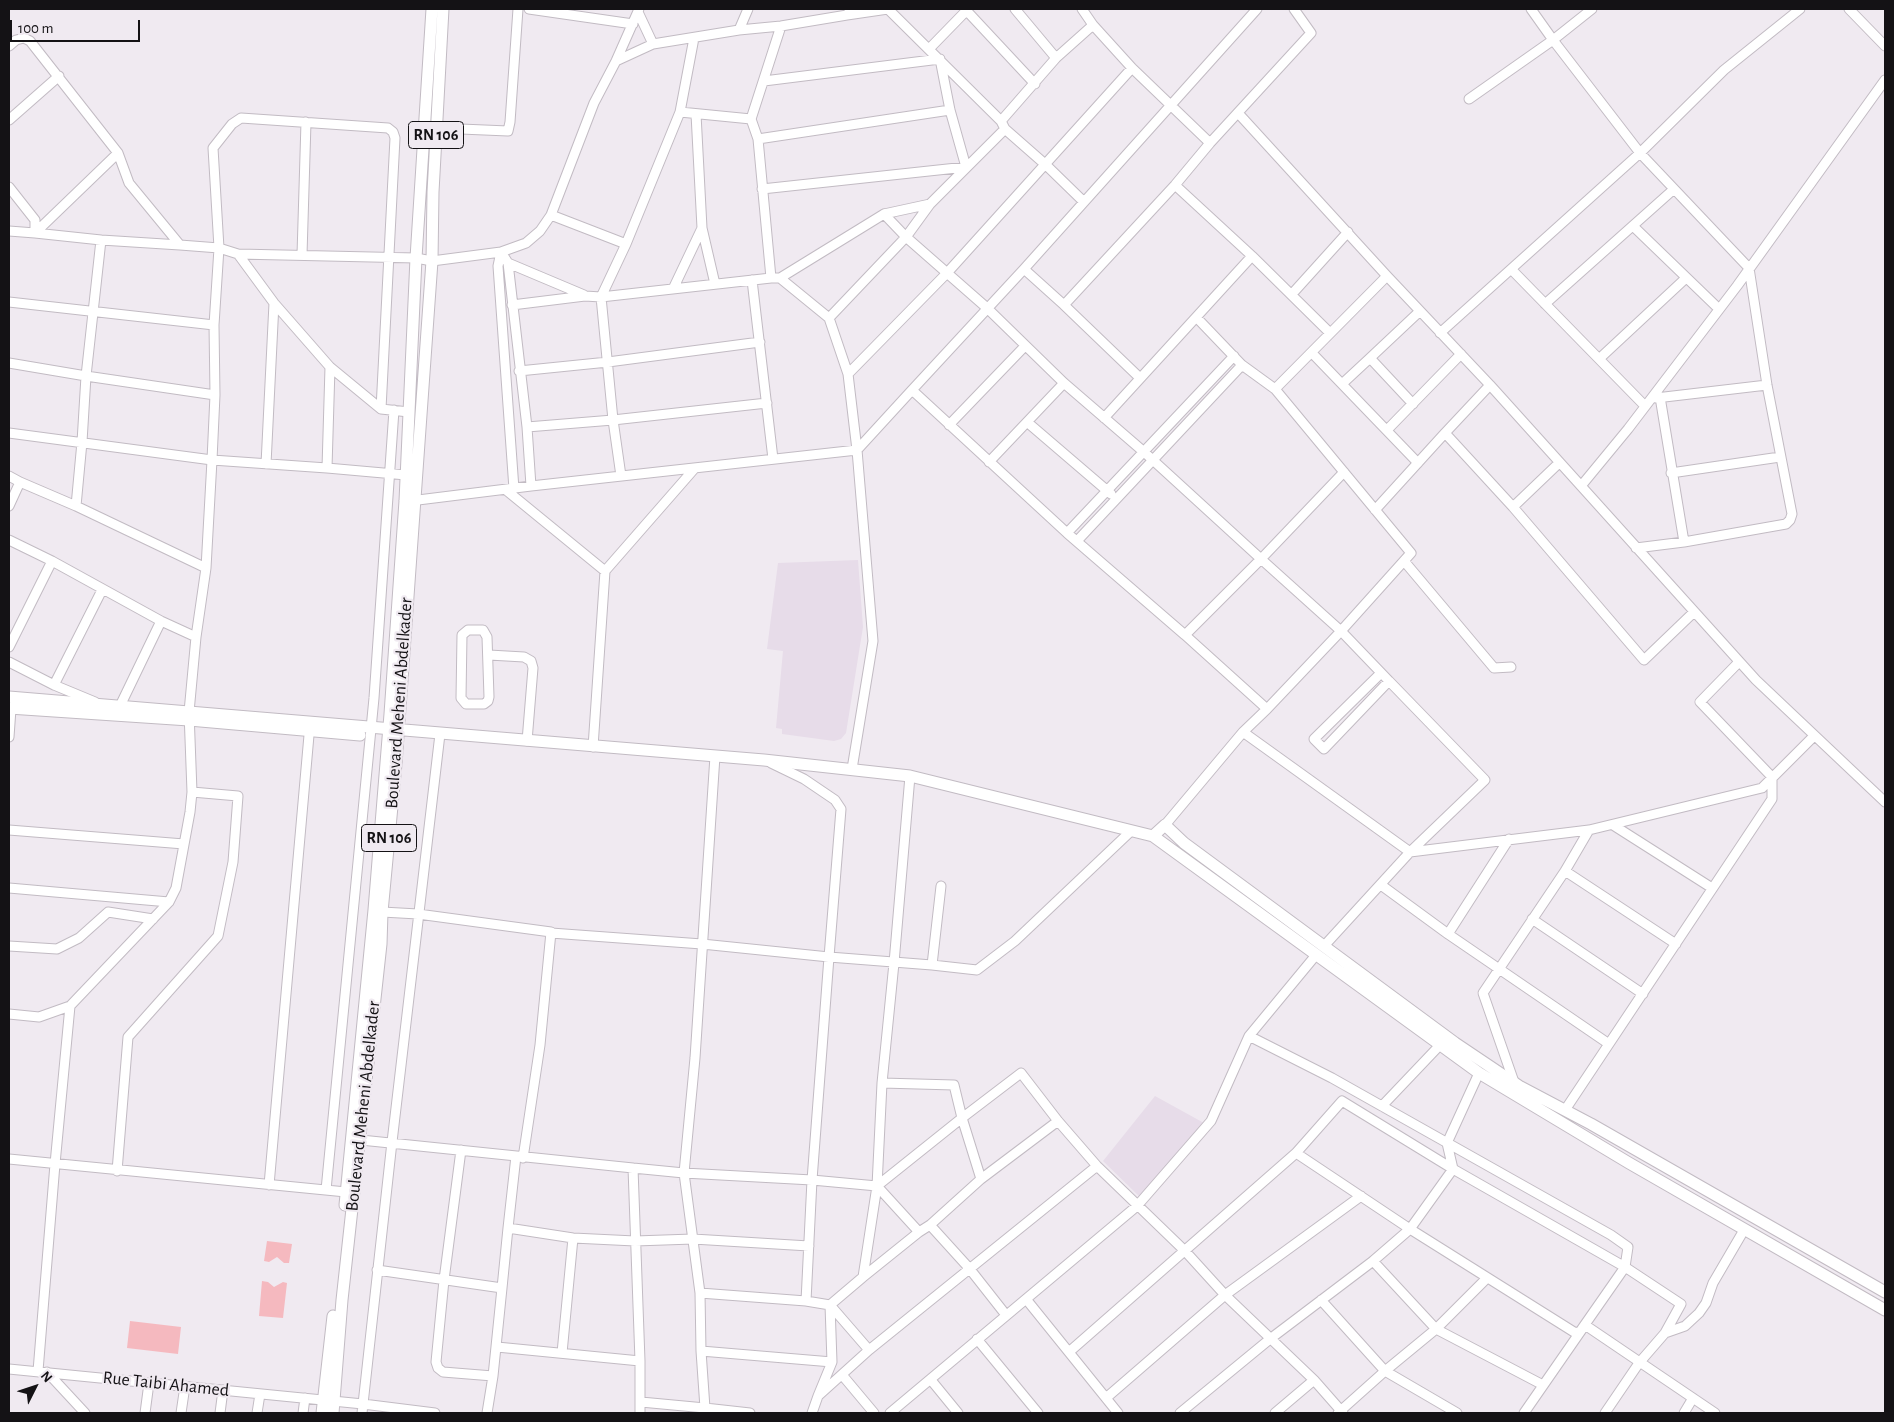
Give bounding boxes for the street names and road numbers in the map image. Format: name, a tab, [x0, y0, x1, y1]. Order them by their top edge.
road number: RN 106	[408, 122, 464, 148]
street label: Boulevard Meheni Abdelkader	[381, 597, 417, 809]
road number: RN 106	[362, 824, 416, 851]
street label: Boulevard Meheni Abdelkader	[341, 1000, 385, 1212]
street label: Rue Taibi Ahamed	[102, 1367, 230, 1401]

